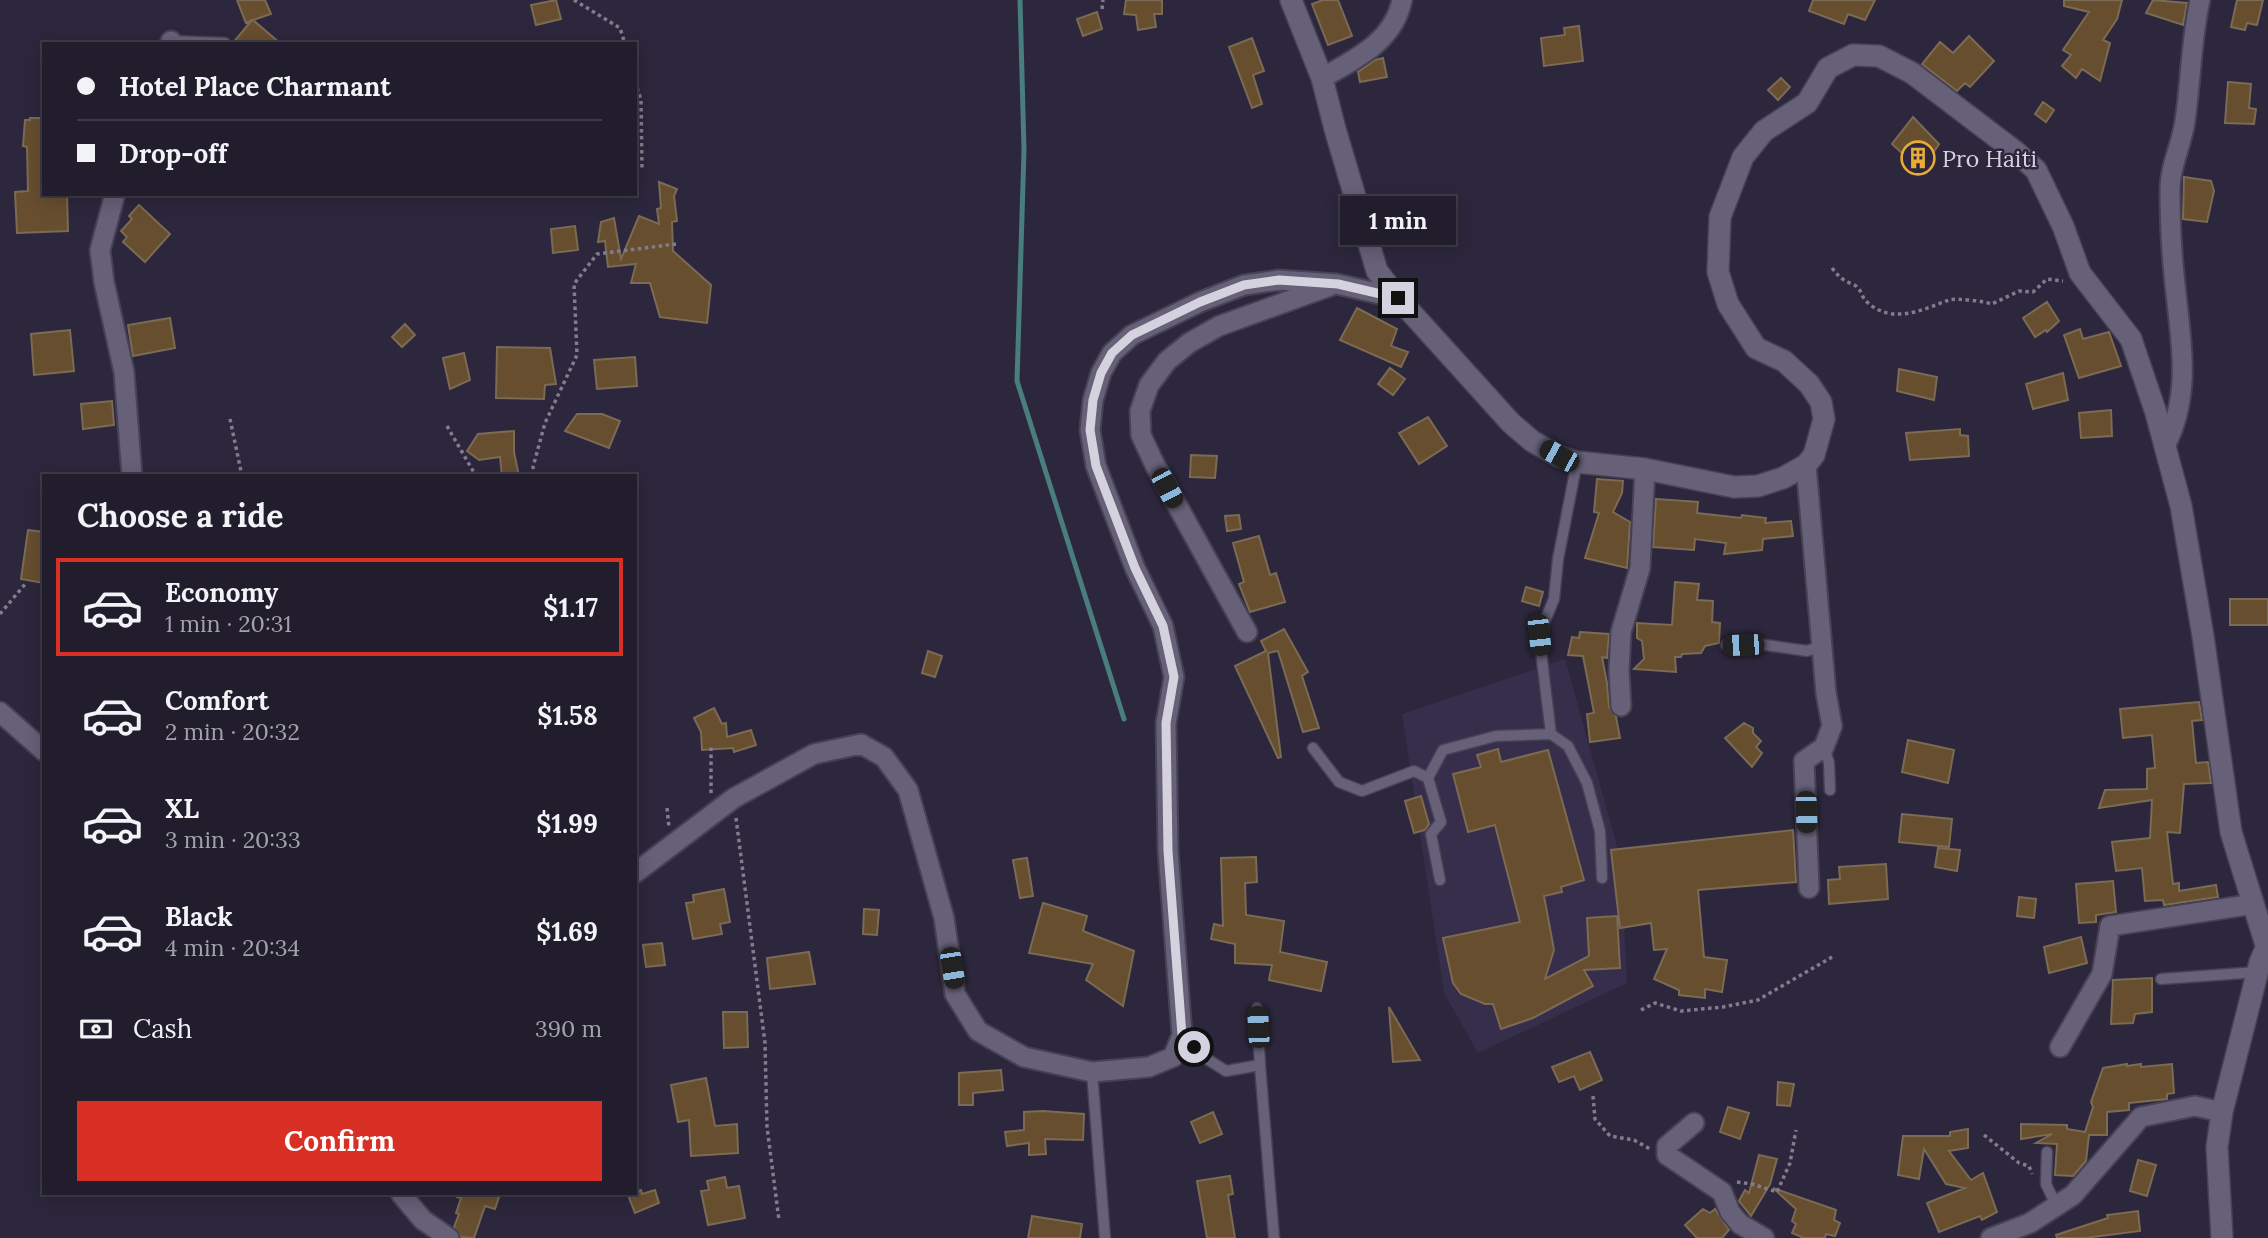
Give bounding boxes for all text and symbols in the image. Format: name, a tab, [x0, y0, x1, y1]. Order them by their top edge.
text: Hotel Place Charmant	[119, 70, 391, 103]
text: Drop-off	[119, 137, 227, 170]
building icon: Pro Haiti	[1899, 139, 1937, 177]
place label: Pro Haiti	[1942, 144, 2037, 173]
callout: 1 min	[1340, 196, 1456, 246]
text: 1 min	[1369, 206, 1427, 235]
route end	[1382, 282, 1414, 314]
car	[1536, 437, 1583, 475]
car	[1148, 465, 1187, 511]
text: Choose a ride	[77, 495, 284, 536]
icon: car	[81, 576, 144, 639]
text: Economy	[165, 576, 278, 609]
text: $1.17	[543, 591, 598, 624]
text: 1 min · 20:31	[165, 609, 292, 638]
car	[1527, 613, 1552, 657]
car	[1722, 634, 1765, 656]
icon: car	[81, 684, 144, 747]
text: Comfort	[165, 684, 269, 717]
text: $1.58	[537, 699, 598, 732]
text: 2 min · 20:32	[165, 717, 300, 746]
car	[1795, 791, 1818, 833]
icon: car	[81, 792, 144, 855]
text: XL	[165, 792, 199, 825]
text: $1.99	[536, 807, 598, 840]
text: 3 min · 20:33	[165, 825, 301, 854]
icon: car	[81, 900, 144, 963]
text: Black	[165, 900, 233, 933]
text: $1.69	[536, 915, 598, 948]
text: 4 min · 20:34	[165, 933, 300, 962]
car	[939, 946, 966, 990]
car	[1247, 1005, 1270, 1049]
icon: cash	[77, 1010, 115, 1048]
text: Cash	[133, 1012, 192, 1045]
text: 390 m	[535, 1014, 602, 1043]
route start	[1178, 1031, 1210, 1063]
button: Confirm	[77, 1101, 602, 1181]

